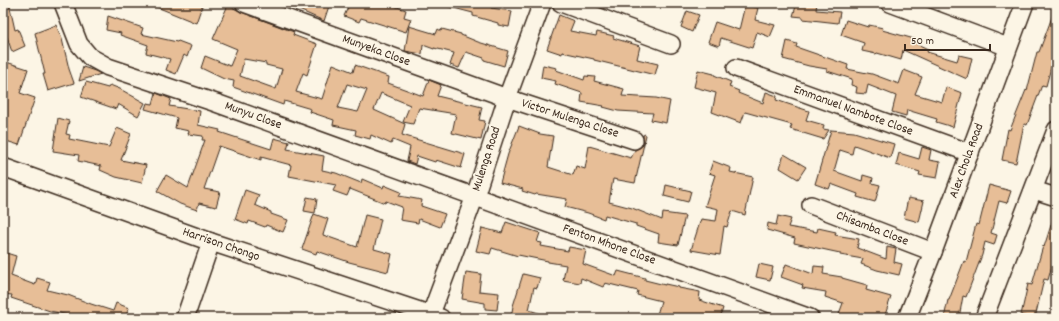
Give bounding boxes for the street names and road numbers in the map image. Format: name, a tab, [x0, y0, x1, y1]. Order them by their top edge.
street label: Munyeka Close	[339, 30, 413, 72]
street label: Emmanuel Nambote Close	[790, 81, 916, 142]
street label: Victor Mulenga Close	[519, 94, 621, 144]
street label: Munyu Close	[222, 97, 284, 135]
street label: Alex Chola Road	[945, 121, 989, 201]
street label: Mulenga Road	[468, 124, 506, 194]
street label: Chisamba Close	[833, 206, 911, 252]
street label: Fenton Mhone Close	[560, 219, 658, 271]
street label: Harrison Chongo	[180, 223, 262, 267]

